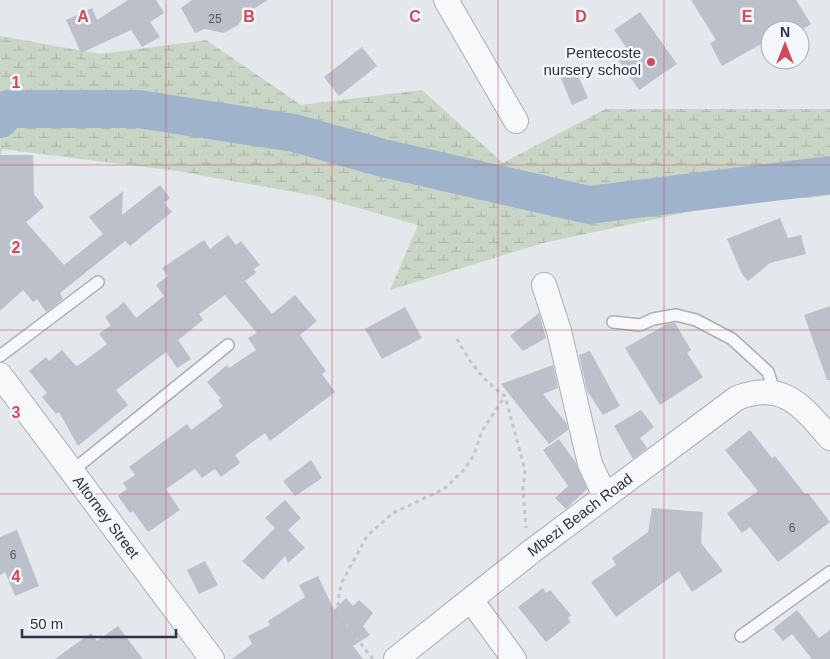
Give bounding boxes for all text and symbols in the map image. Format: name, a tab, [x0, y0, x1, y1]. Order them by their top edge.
text: A	[77, 8, 89, 25]
text: B	[243, 8, 255, 25]
text: C	[409, 8, 421, 25]
text: D	[575, 8, 587, 25]
text: E	[742, 8, 753, 25]
house number: 25	[208, 12, 222, 26]
north arrow	[760, 20, 810, 70]
text: N	[780, 24, 790, 40]
place label: Pentecoste nursery school	[543, 44, 641, 78]
marker: Pentecoste nursery school	[645, 56, 657, 68]
text: 1	[12, 74, 21, 91]
text: 2	[12, 239, 21, 256]
text: 3	[12, 404, 21, 421]
street label: Mbezi Beach Road	[524, 470, 635, 560]
street label: Altorney Street	[70, 472, 144, 562]
house number: 6	[789, 521, 796, 535]
house number: 6	[10, 548, 17, 562]
text: 4	[12, 568, 21, 585]
scale bar	[22, 606, 176, 638]
text: 50 m	[30, 615, 63, 632]

